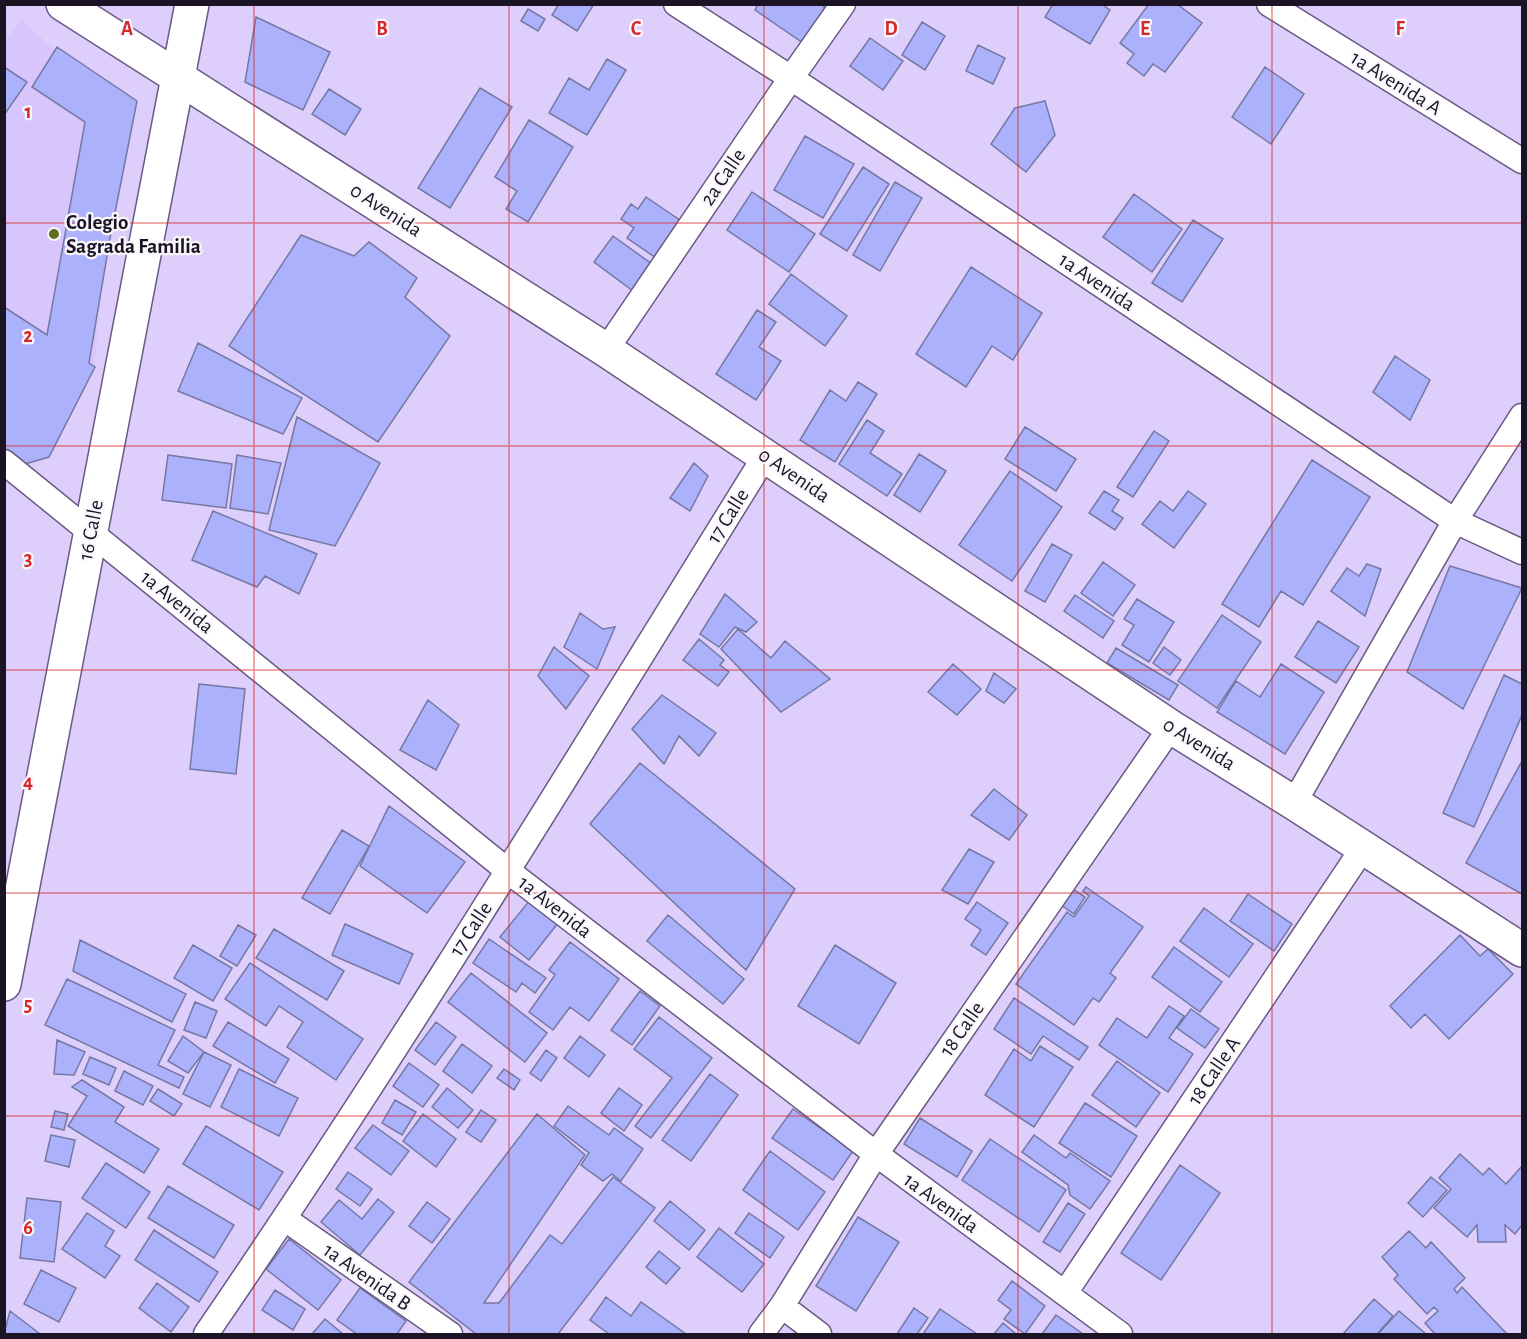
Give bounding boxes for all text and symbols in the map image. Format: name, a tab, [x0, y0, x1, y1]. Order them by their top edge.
text: A	[121, 19, 133, 39]
text: B	[376, 19, 388, 39]
text: C	[631, 19, 642, 39]
text: D	[884, 19, 898, 39]
text: E	[1140, 19, 1150, 39]
text: F	[1395, 19, 1405, 39]
street label: 1a Avenida A	[1347, 47, 1445, 119]
text: 1	[24, 102, 32, 122]
street label: 2a Calle	[697, 145, 749, 209]
street label: 0 Avenida	[346, 179, 426, 241]
place label: Colegio Sagrada Familia	[66, 212, 201, 257]
marker: Colegio Sagrada Familia	[47, 227, 61, 241]
street label: 1a Avenida	[1055, 249, 1139, 315]
text: 2	[23, 326, 33, 346]
street label: 0 Avenida	[755, 444, 834, 507]
street label: 17 Calle	[703, 485, 753, 547]
street label: 16 Calle	[75, 498, 107, 562]
text: 3	[24, 549, 32, 569]
street label: 1a Avenida	[137, 566, 218, 638]
street label: 0 Avenida	[1159, 714, 1239, 775]
text: 4	[23, 772, 33, 792]
street label: 1a Avenida	[514, 872, 596, 942]
street label: 17 Calle	[446, 898, 496, 960]
text: 5	[24, 995, 32, 1015]
street label: 18 Calle	[936, 998, 988, 1060]
street label: 18 Calle A	[1184, 1033, 1244, 1109]
street label: 1a Avenida	[900, 1169, 983, 1237]
text: 6	[23, 1218, 33, 1238]
street label: 1a Avenida B	[319, 1239, 415, 1315]

